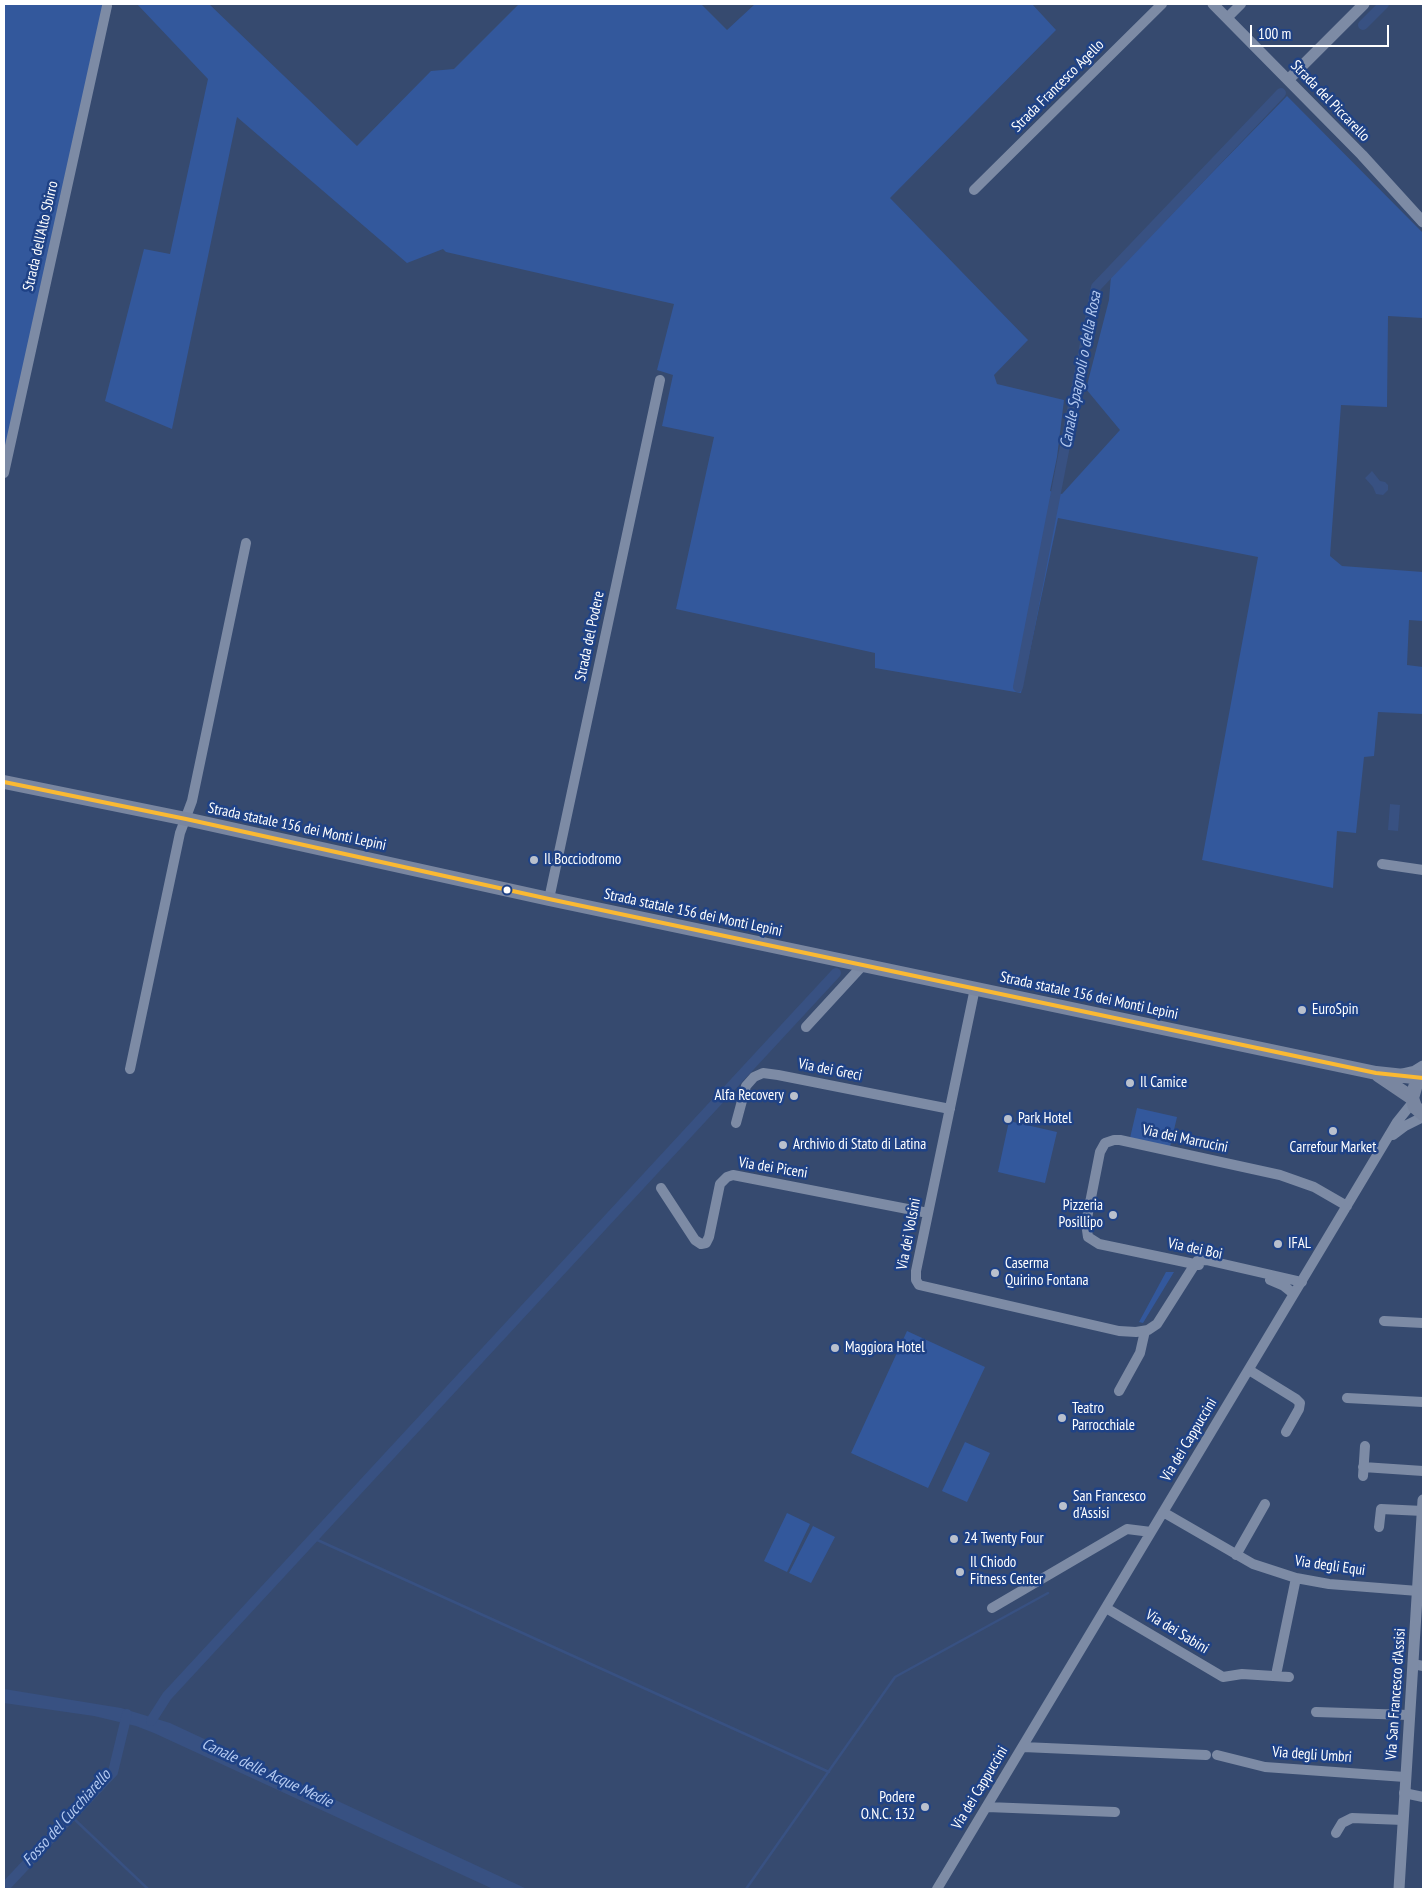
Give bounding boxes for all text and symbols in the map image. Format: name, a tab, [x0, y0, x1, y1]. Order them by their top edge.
scale bar	[1252, 15, 1391, 47]
text: 100 m	[1258, 24, 1291, 43]
street label: Strada Francesco Agello	[1008, 36, 1108, 136]
street label: Strada del Piccarello	[1287, 57, 1373, 145]
street label: Strada dell'Alto Sbirro	[20, 179, 62, 293]
water label: Canale Spagnoli o della Rosa	[1056, 290, 1106, 450]
street label: Strada del Podere	[572, 589, 608, 683]
street label: Strada statale 156 dei Monti Lepini	[206, 799, 388, 855]
place label: Il Bocciodromo	[544, 851, 621, 869]
marker: Il Bocciodromo	[528, 854, 540, 866]
unlabelled marker	[502, 885, 512, 895]
street label: Strada statale 156 dei Monti Lepini	[602, 885, 784, 941]
street label: Strada statale 156 dei Monti Lepini	[998, 968, 1180, 1024]
place label: EuroSpin	[1312, 1001, 1358, 1019]
marker: EuroSpin	[1296, 1004, 1308, 1016]
street label: Via dei Greci	[797, 1055, 863, 1085]
place label: Il Camice	[1140, 1074, 1187, 1092]
marker: Il Camice	[1124, 1077, 1136, 1089]
place label: Alfa Recovery	[715, 1087, 784, 1105]
marker: Alfa Recovery	[788, 1090, 800, 1102]
place label: Park Hotel	[1018, 1110, 1072, 1128]
marker: Park Hotel	[1002, 1113, 1014, 1125]
street label: Via dei Marrucini	[1140, 1121, 1230, 1157]
marker: Carrefour Market	[1327, 1125, 1339, 1137]
place label: Archivio di Stato di Latina	[793, 1136, 926, 1154]
marker: Archivio di Stato di Latina	[777, 1139, 789, 1151]
place label: Carrefour Market	[1290, 1139, 1376, 1157]
street label: Via dei Piceni	[737, 1154, 809, 1182]
street label: Via dei Volsini	[893, 1197, 925, 1271]
place label: Pizzeria Posillipo	[1059, 1197, 1103, 1232]
marker: Pizzeria Posillipo	[1107, 1209, 1119, 1221]
street label: Via dei Boi	[1166, 1234, 1224, 1264]
place label: IFAL	[1288, 1235, 1311, 1253]
marker: IFAL	[1272, 1238, 1284, 1250]
place label: Caserma Quirino Fontana	[1005, 1255, 1089, 1290]
marker: Caserma Quirino Fontana	[989, 1267, 1001, 1279]
place label: Maggiora Hotel	[845, 1339, 925, 1357]
marker: Maggiora Hotel	[829, 1342, 841, 1354]
street label: Via dei Cappuccini	[1157, 1395, 1221, 1485]
place label: Teatro Parrocchiale	[1072, 1400, 1135, 1435]
marker: Teatro Parrocchiale	[1056, 1412, 1068, 1424]
place label: San Francesco d'Assisi	[1073, 1488, 1146, 1523]
marker: San Francesco d'Assisi	[1057, 1500, 1069, 1512]
place label: 24 Twenty Four	[964, 1530, 1043, 1548]
marker: 24 Twenty Four	[948, 1533, 960, 1545]
street label: Via degli Equi	[1294, 1552, 1366, 1580]
place label: Il Chiodo Fitness Center	[970, 1554, 1043, 1589]
marker: Il Chiodo Fitness Center	[954, 1566, 966, 1578]
street label: Via dei Sabini	[1142, 1606, 1212, 1658]
street label: Via San Francesco d'Assisi	[1382, 1627, 1410, 1761]
water label: Canale delle Acque Medie	[199, 1734, 335, 1812]
street label: Via dei Cappuccini	[948, 1743, 1012, 1833]
street label: Via degli Umbri	[1272, 1743, 1352, 1767]
water label: Fosso del Cucchiarello	[19, 1766, 115, 1870]
place label: Podere O.N.C. 132	[861, 1789, 915, 1824]
marker: Podere O.N.C. 132	[919, 1801, 931, 1813]

